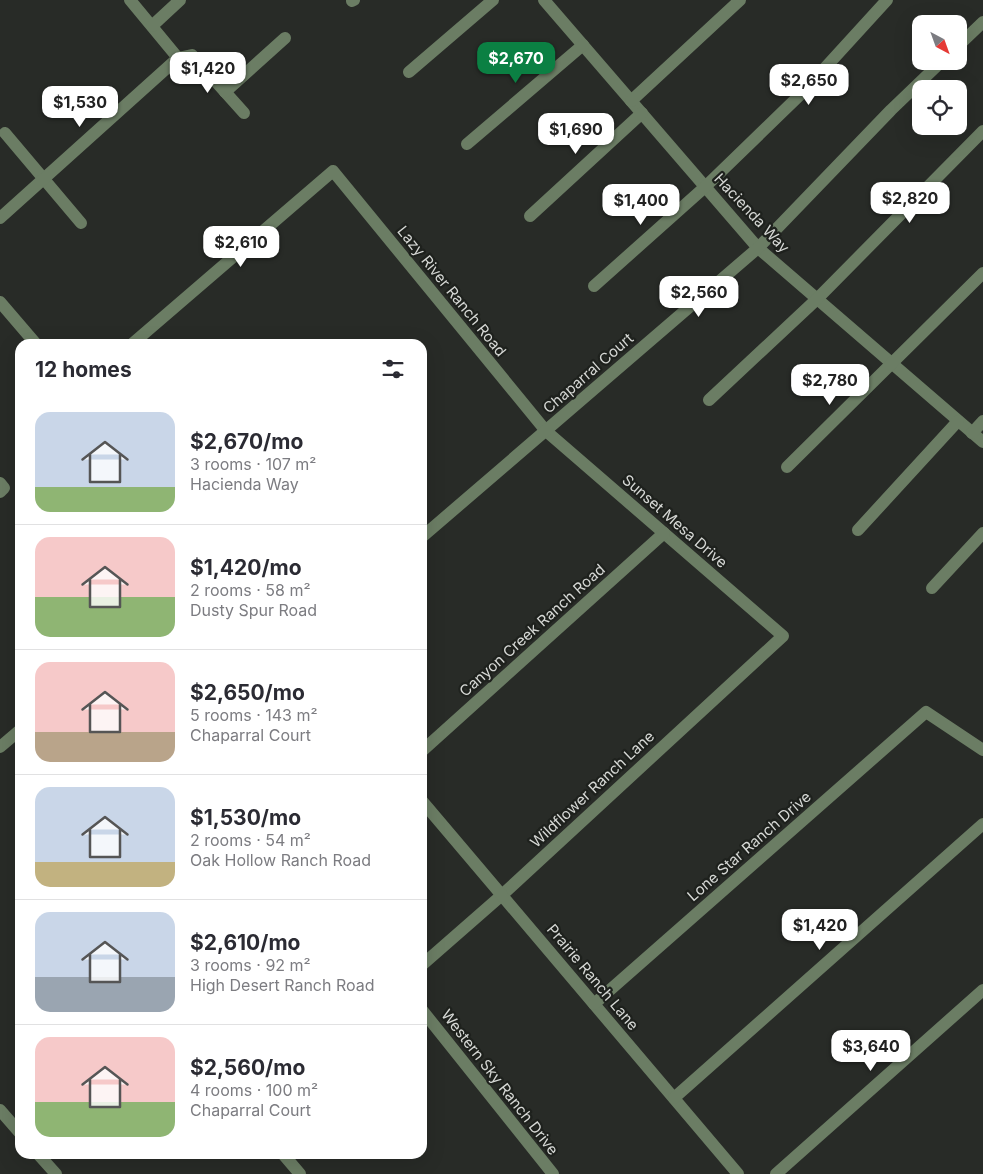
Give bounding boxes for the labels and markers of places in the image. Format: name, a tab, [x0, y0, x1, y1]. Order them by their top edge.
pin: $2,670	[475, 42, 557, 84]
pin: $1,420	[167, 52, 249, 94]
pin: $2,650	[768, 64, 850, 106]
pin: $1,530	[39, 86, 121, 128]
pin: $1,690	[535, 112, 617, 155]
pin: $2,820	[869, 182, 951, 224]
pin: $1,400	[600, 184, 682, 226]
pin: $2,610	[200, 226, 282, 268]
pin: $2,560	[658, 276, 740, 318]
pin: $2,780	[789, 364, 871, 406]
pin: $1,420	[779, 908, 861, 951]
pin: $3,640	[830, 1030, 912, 1072]

